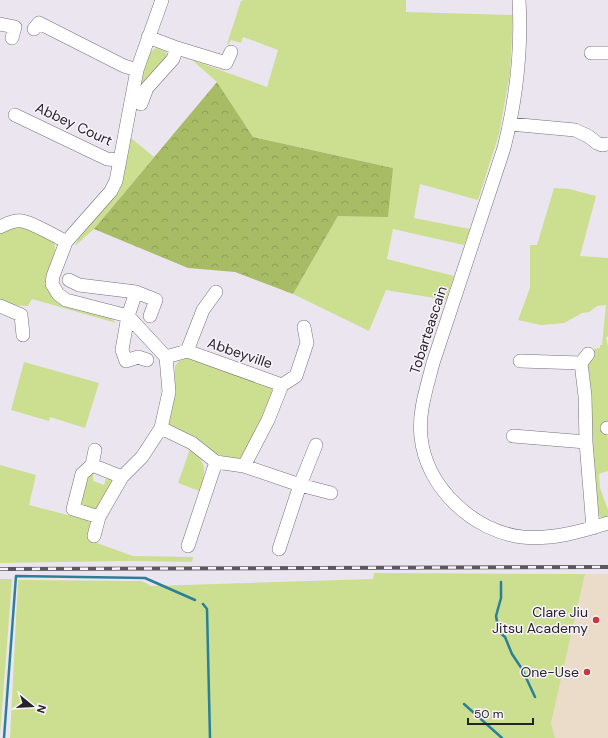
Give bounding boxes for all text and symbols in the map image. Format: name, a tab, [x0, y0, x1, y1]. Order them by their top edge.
street label: Abbey Court	[33, 98, 115, 150]
street label: Tobarteascain	[405, 284, 451, 376]
street label: Abbeyville	[205, 334, 275, 372]
place label: Clare Jiu Jitsu Academy	[492, 603, 588, 637]
marker: Clare Jiu Jitsu Academy	[591, 615, 601, 625]
place label: One-Use	[520, 663, 579, 681]
marker: One-Use	[582, 667, 592, 677]
north arrow	[12, 686, 52, 726]
scale bar	[468, 700, 533, 726]
text: N	[34, 703, 49, 715]
text: 50 m	[474, 706, 503, 722]

